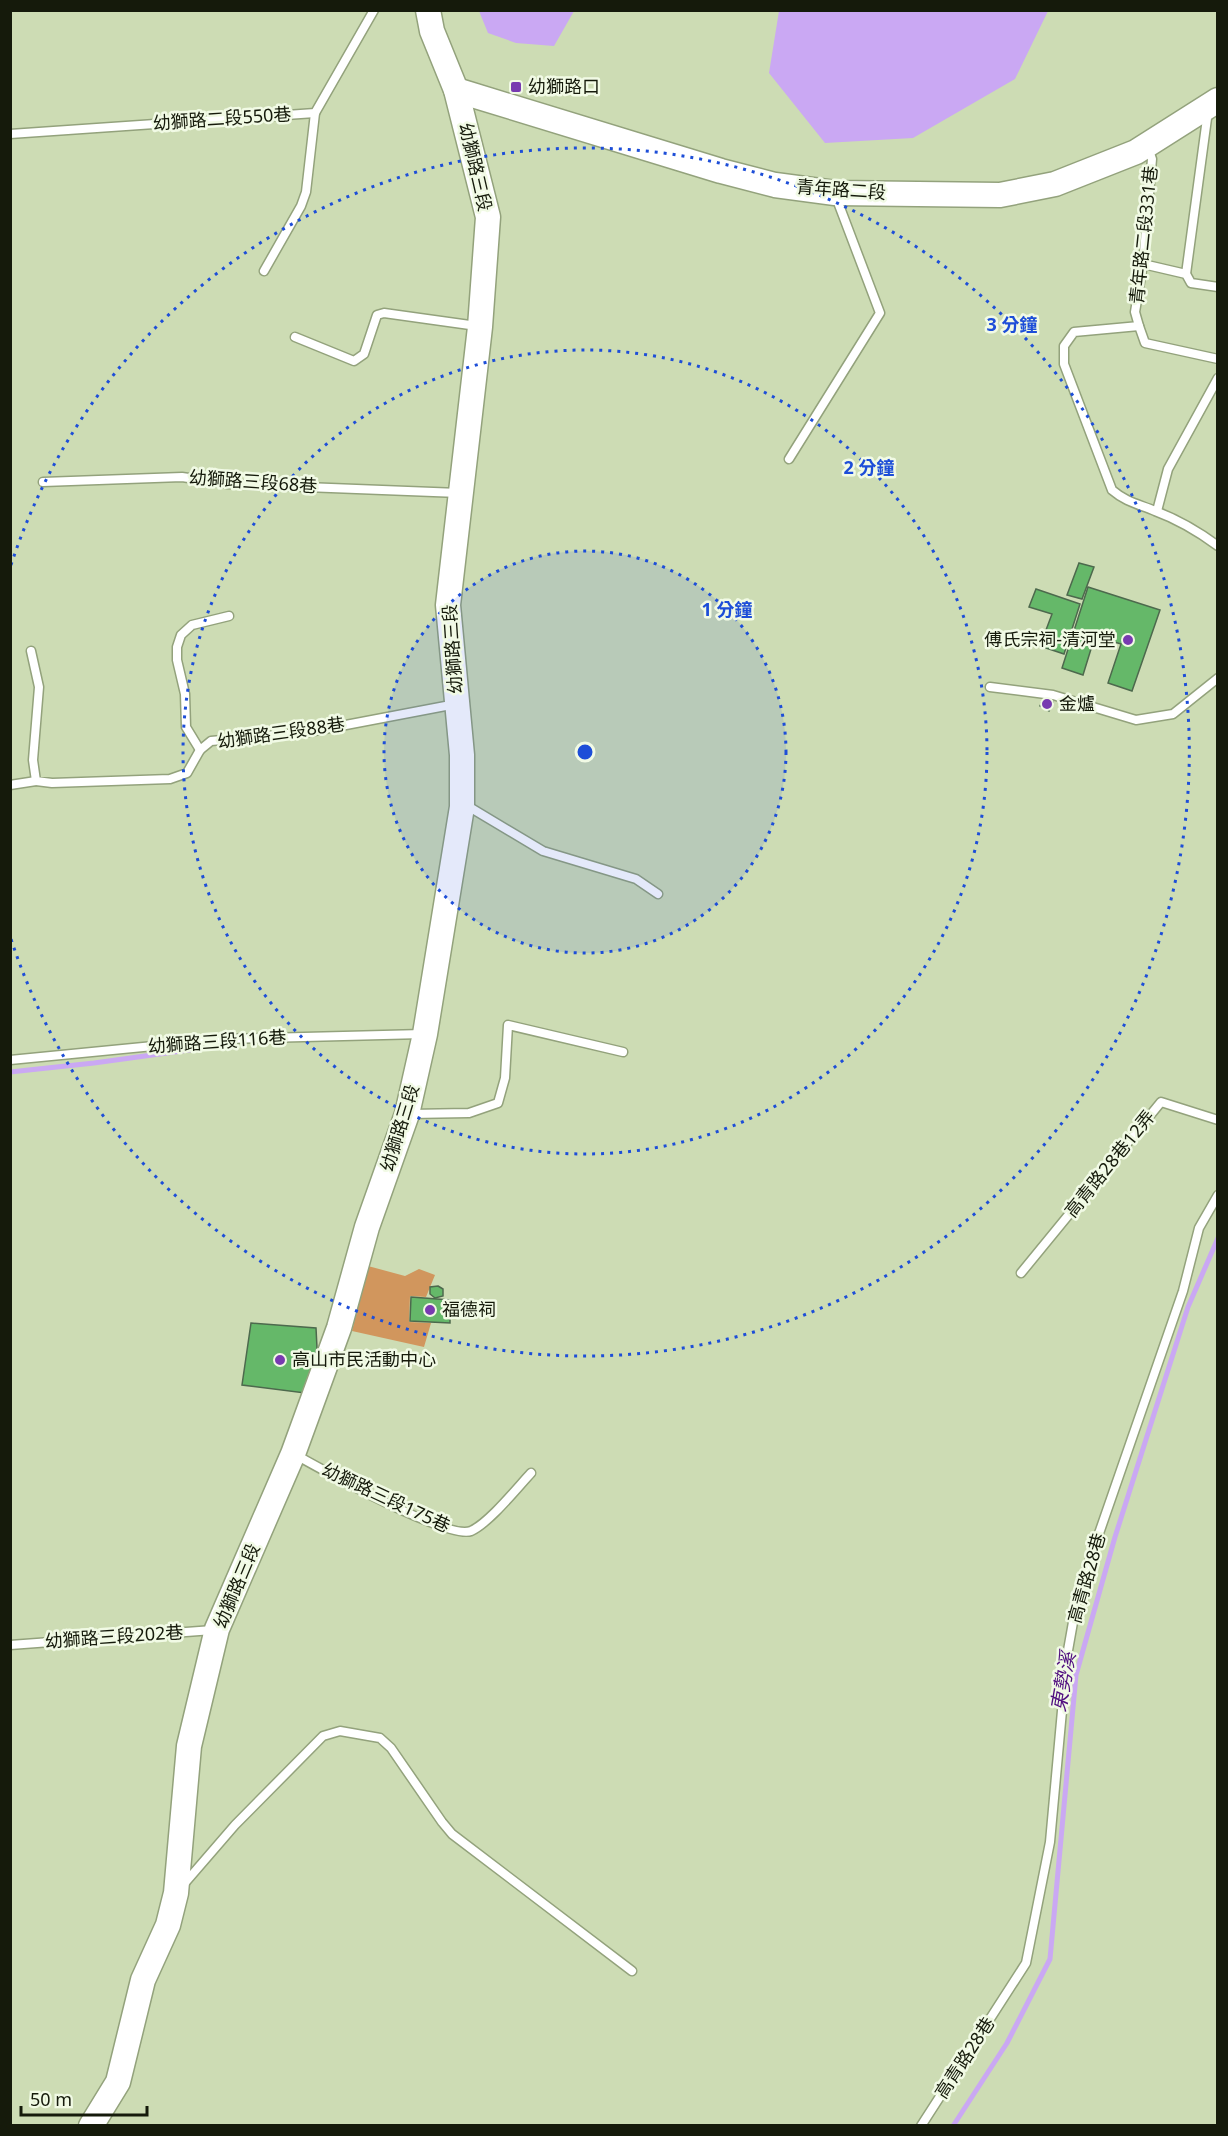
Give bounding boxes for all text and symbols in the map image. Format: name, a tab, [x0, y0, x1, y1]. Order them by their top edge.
place label: 幼獅路口	[528, 74, 600, 98]
marker: 幼獅路口	[509, 80, 523, 94]
street label: 幼獅路二段550巷	[152, 101, 292, 135]
street label: 幼獅路三段	[454, 120, 498, 213]
street label: 青年路二段331巷	[1124, 165, 1162, 305]
street label: 青年路二段	[795, 174, 887, 204]
text: 3 分鐘	[987, 312, 1037, 336]
text: 2 分鐘	[844, 455, 894, 479]
street label: 幼獅路三段68巷	[188, 465, 318, 497]
text: 1 分鐘	[702, 597, 752, 621]
street label: 幼獅路三段	[437, 603, 467, 695]
place label: 傅氏宗祠-清河堂	[984, 627, 1116, 651]
marker: 傅氏宗祠-清河堂	[1121, 633, 1135, 647]
place label: 金爐	[1059, 691, 1095, 715]
marker: 金爐	[1040, 697, 1054, 711]
street label: 幼獅路三段88巷	[216, 711, 346, 753]
centre of rings	[575, 742, 595, 762]
street label: 幼獅路三段116巷	[147, 1024, 287, 1058]
street label: 幼獅路三段	[374, 1081, 424, 1174]
street label: 高青路28巷12弄	[1059, 1105, 1160, 1222]
place label: 福德祠	[442, 1297, 496, 1321]
marker: 福德祠	[423, 1303, 437, 1317]
place label: 高山市民活動中心	[292, 1347, 436, 1371]
marker: 高山市民活動中心	[273, 1353, 287, 1367]
street label: 幼獅路三段175巷	[318, 1457, 454, 1537]
street label: 高青路28巷	[1062, 1530, 1110, 1626]
street label: 幼獅路三段	[207, 1539, 265, 1632]
street label: 幼獅路三段202巷	[44, 1619, 184, 1653]
water label: 東勢溪	[1044, 1647, 1082, 1714]
street label: 高青路28巷	[929, 2012, 999, 2103]
scale bar	[21, 2079, 147, 2117]
text: 50 m	[30, 2087, 72, 2111]

